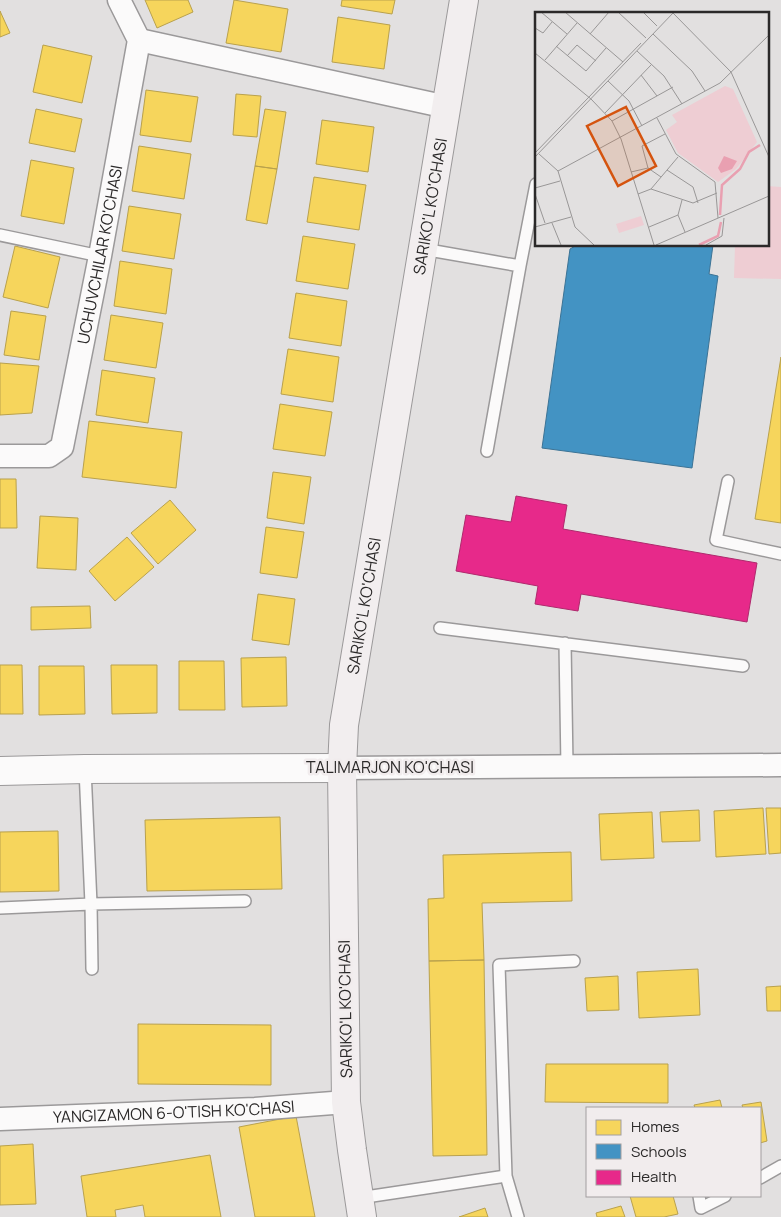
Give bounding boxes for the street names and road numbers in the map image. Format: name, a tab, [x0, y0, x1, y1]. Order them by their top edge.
street label: SARIKO'L KO'CHASI	[408, 136, 452, 276]
street label: UCHUVCHILAR KO'CHASI	[72, 163, 127, 346]
street label: SARIKO'L KO'CHASI	[342, 536, 386, 676]
street label: TALIMARJON KO'CHASI	[306, 756, 474, 778]
street label: SARIKO'L KO'CHASI	[333, 940, 357, 1078]
street label: YANGIZAMON 6-O'TISH KO'CHASI	[53, 1095, 295, 1128]

